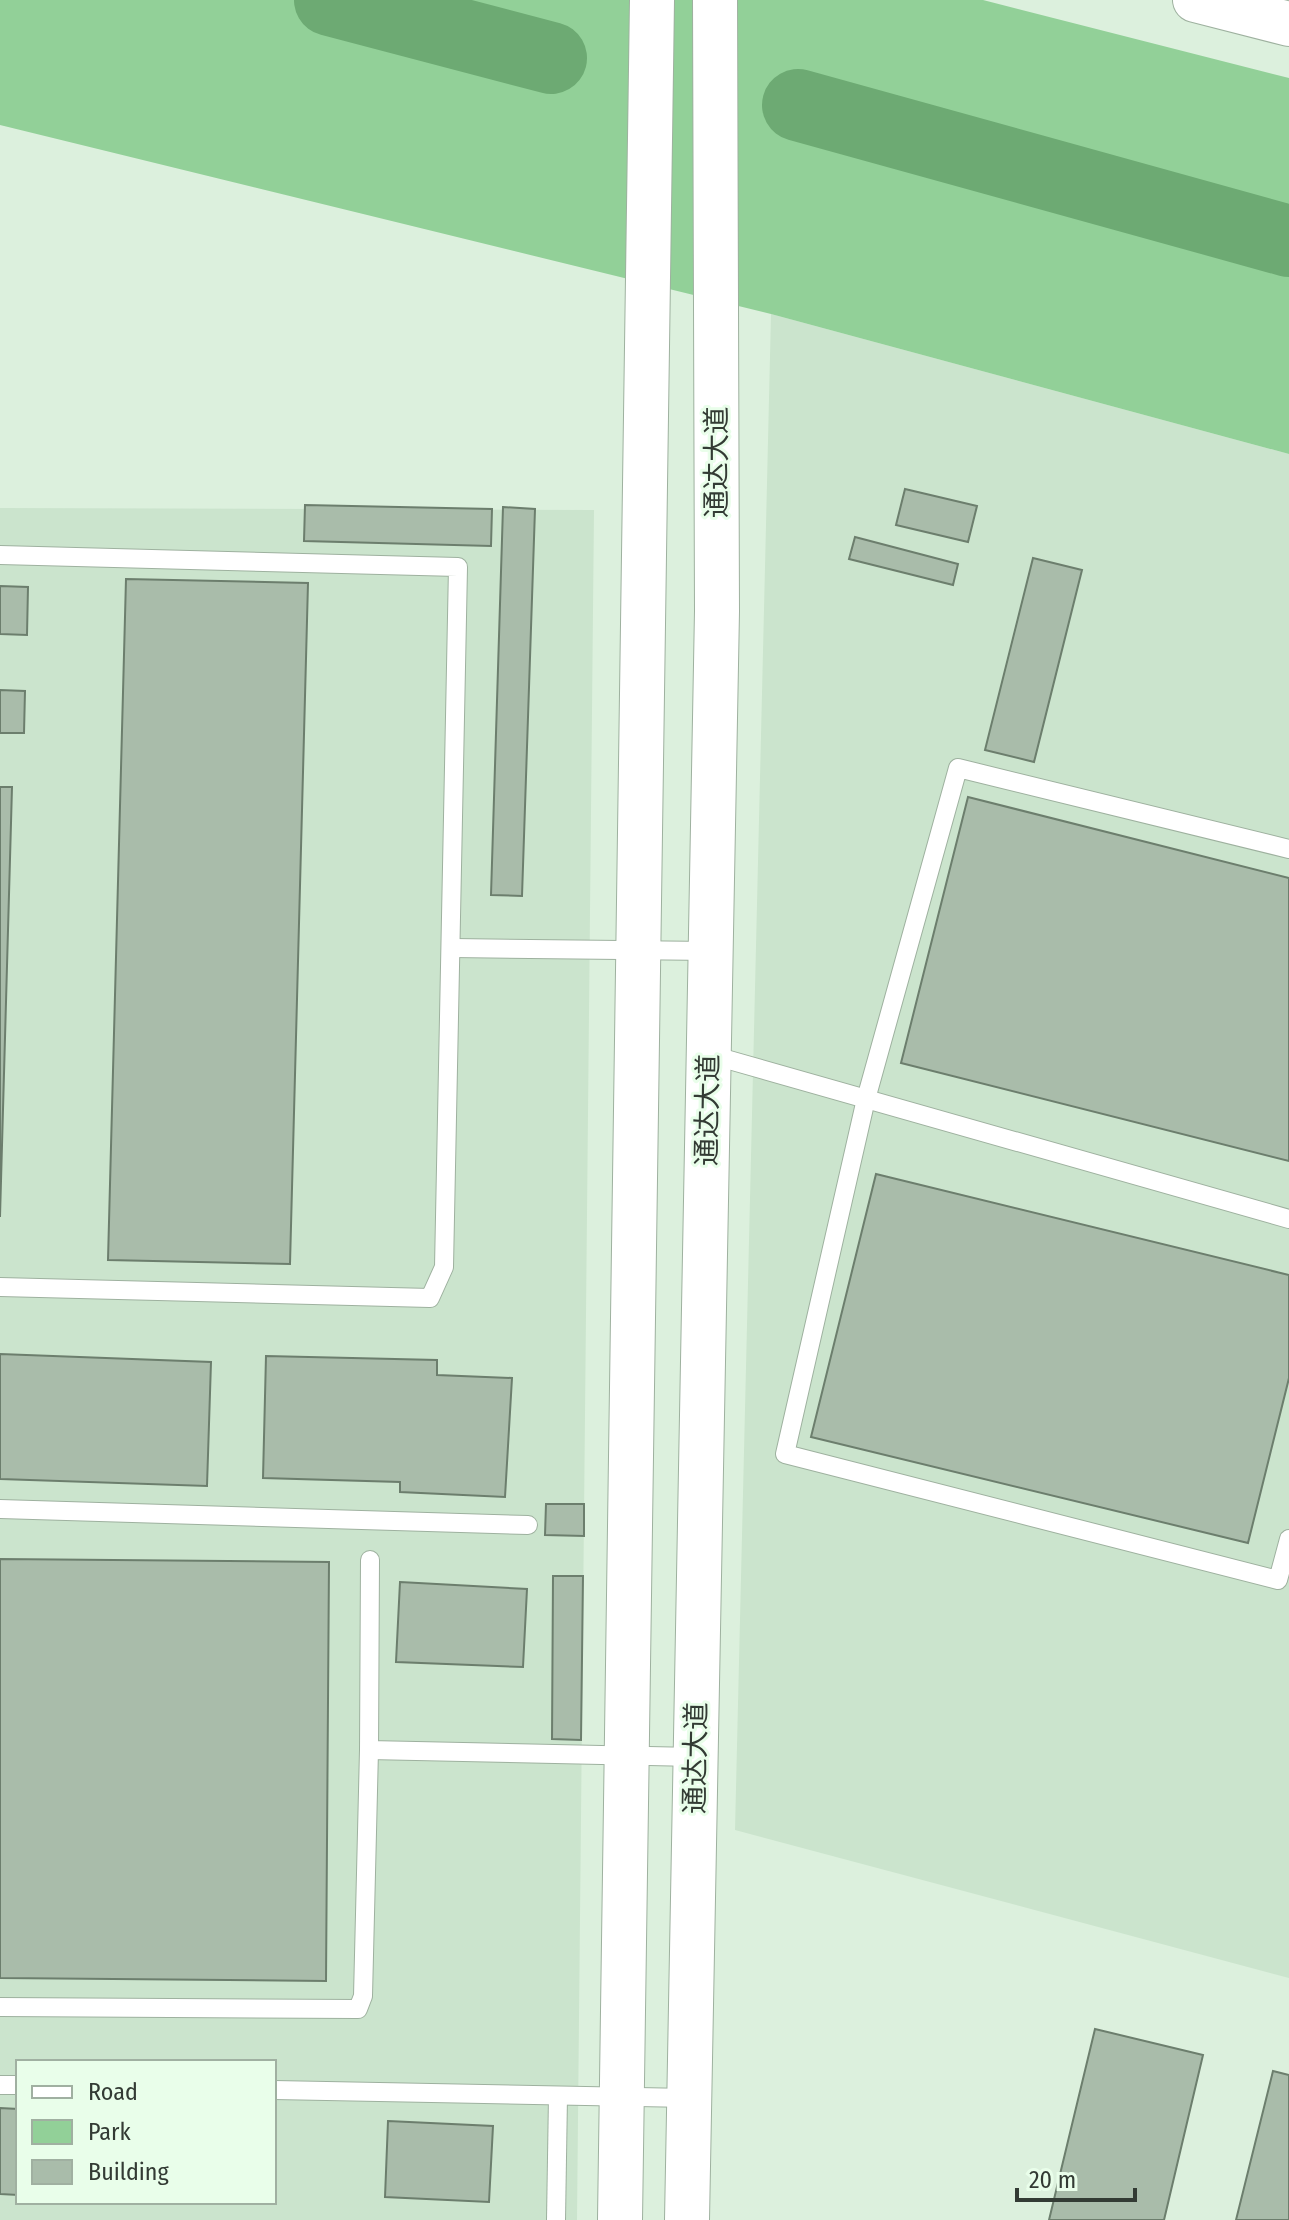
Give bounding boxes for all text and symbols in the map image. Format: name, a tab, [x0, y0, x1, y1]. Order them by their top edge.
street label: 通达大道	[700, 406, 733, 518]
street label: 通达大道	[690, 1054, 725, 1166]
street label: 通达大道	[678, 1702, 713, 1814]
legend	[16, 2060, 276, 2204]
text: Road	[88, 2078, 138, 2106]
text: Park	[88, 2118, 131, 2146]
scale bar	[1017, 2152, 1135, 2202]
text: Building	[88, 2158, 170, 2186]
text: 20 m	[1029, 2166, 1076, 2194]

